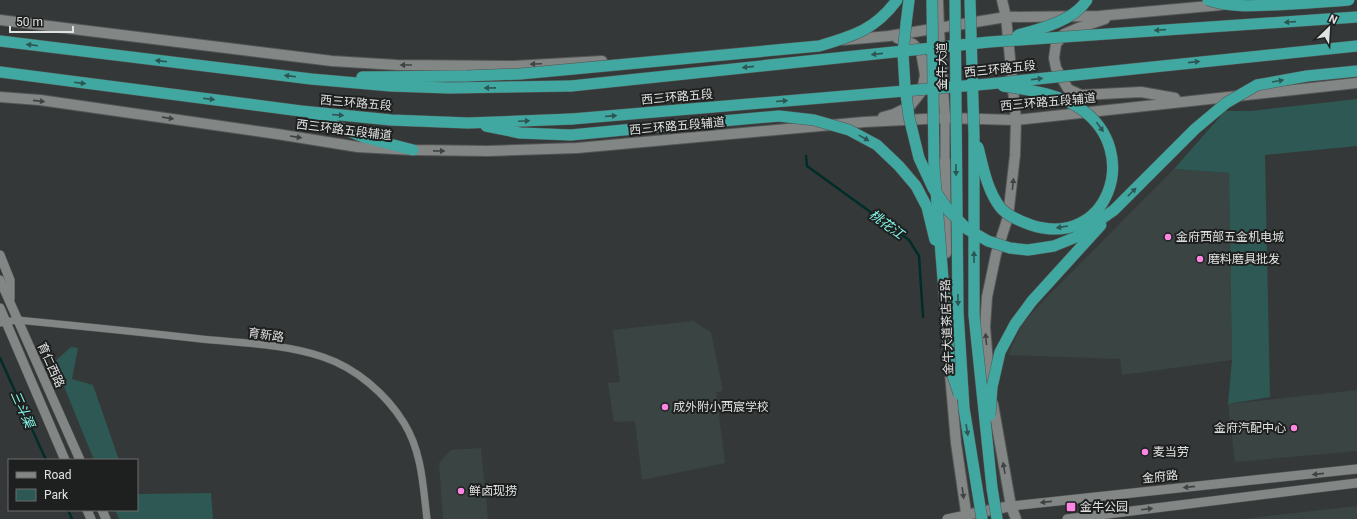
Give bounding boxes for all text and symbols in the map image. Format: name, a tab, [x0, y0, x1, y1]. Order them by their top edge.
scale bar	[10, 8, 73, 34]
north arrow	[1309, 8, 1349, 48]
text: N	[1327, 12, 1339, 27]
text: 50 m	[16, 15, 43, 29]
one-way arrow	[1284, 18, 1296, 25]
one-way arrow	[1154, 27, 1166, 34]
one-way arrow	[26, 42, 38, 48]
street label: 金牛大道	[935, 42, 949, 90]
one-way arrow	[871, 50, 883, 57]
one-way arrow	[155, 58, 167, 64]
street label: 西三环路五段	[963, 58, 1037, 80]
one-way arrow	[1188, 59, 1200, 66]
one-way arrow	[530, 61, 542, 68]
one-way arrow	[399, 62, 412, 68]
one-way arrow	[742, 64, 754, 71]
one-way arrow	[284, 73, 296, 79]
one-way arrow	[1031, 75, 1043, 82]
one-way arrow	[1272, 78, 1284, 84]
one-way arrow	[74, 79, 86, 86]
one-way arrow	[483, 85, 496, 91]
street label: 西三环路五段	[641, 87, 713, 107]
street label: 西三环路五段辅道	[1000, 91, 1096, 113]
street label: 西三环路五段	[320, 93, 392, 113]
one-way arrow	[203, 96, 215, 103]
one-way arrow	[33, 97, 45, 104]
one-way arrow	[776, 98, 788, 105]
one-way arrow	[332, 111, 344, 118]
one-way arrow	[605, 112, 617, 119]
one-way arrow	[162, 115, 174, 121]
street label: 西三环路五段辅道	[629, 115, 725, 137]
street label: 西三环路五段辅道	[295, 117, 393, 143]
one-way arrow	[518, 117, 530, 124]
one-way arrow	[1095, 122, 1104, 133]
one-way arrow	[290, 134, 302, 140]
one-way arrow	[859, 135, 870, 142]
one-way arrow	[433, 148, 446, 154]
one-way arrow	[953, 164, 959, 177]
one-way arrow	[1010, 178, 1016, 190]
one-way arrow	[1127, 187, 1137, 196]
water label: 桃花江	[867, 207, 909, 243]
one-way arrow	[1056, 225, 1068, 231]
place label: 金府西部五金机电城	[1176, 230, 1284, 244]
marker: 金府西部五金机电城	[1163, 232, 1173, 242]
one-way arrow	[971, 250, 977, 263]
place label: 磨料磨具批发	[1208, 252, 1280, 266]
marker: 磨料磨具批发	[1195, 254, 1205, 264]
street label: 金牛大道茶店子路	[938, 279, 956, 375]
one-way arrow	[954, 294, 961, 306]
street label: 育新路	[247, 326, 285, 344]
one-way arrow	[983, 333, 990, 345]
street label: 育仁西路	[35, 340, 67, 390]
water label: 三斗渠	[8, 388, 38, 432]
place label: 成外附小西宸学校	[673, 400, 769, 414]
marker: 成外附小西宸学校	[660, 402, 670, 412]
place label: 金府汽配中心	[1214, 421, 1286, 435]
marker: 金府汽配中心	[1289, 423, 1299, 433]
one-way arrow	[964, 424, 970, 436]
place label: 麦当劳	[1153, 445, 1189, 459]
marker: 麦当劳	[1140, 447, 1150, 457]
legend	[8, 459, 138, 511]
one-way arrow	[1001, 462, 1007, 474]
text: Road	[44, 468, 72, 482]
street label: 金府路	[1141, 468, 1179, 486]
one-way arrow	[1312, 470, 1324, 477]
place label: 鲜卤现捞	[469, 484, 517, 498]
one-way arrow	[1183, 484, 1195, 490]
marker: 鲜卤现捞	[456, 486, 466, 496]
one-way arrow	[960, 487, 966, 499]
text: Park	[44, 488, 69, 502]
one-way arrow	[1040, 499, 1052, 506]
place label: 金牛公园	[1080, 500, 1128, 514]
marker: 金牛公园	[1065, 501, 1077, 513]
one-way arrow	[1141, 506, 1153, 512]

